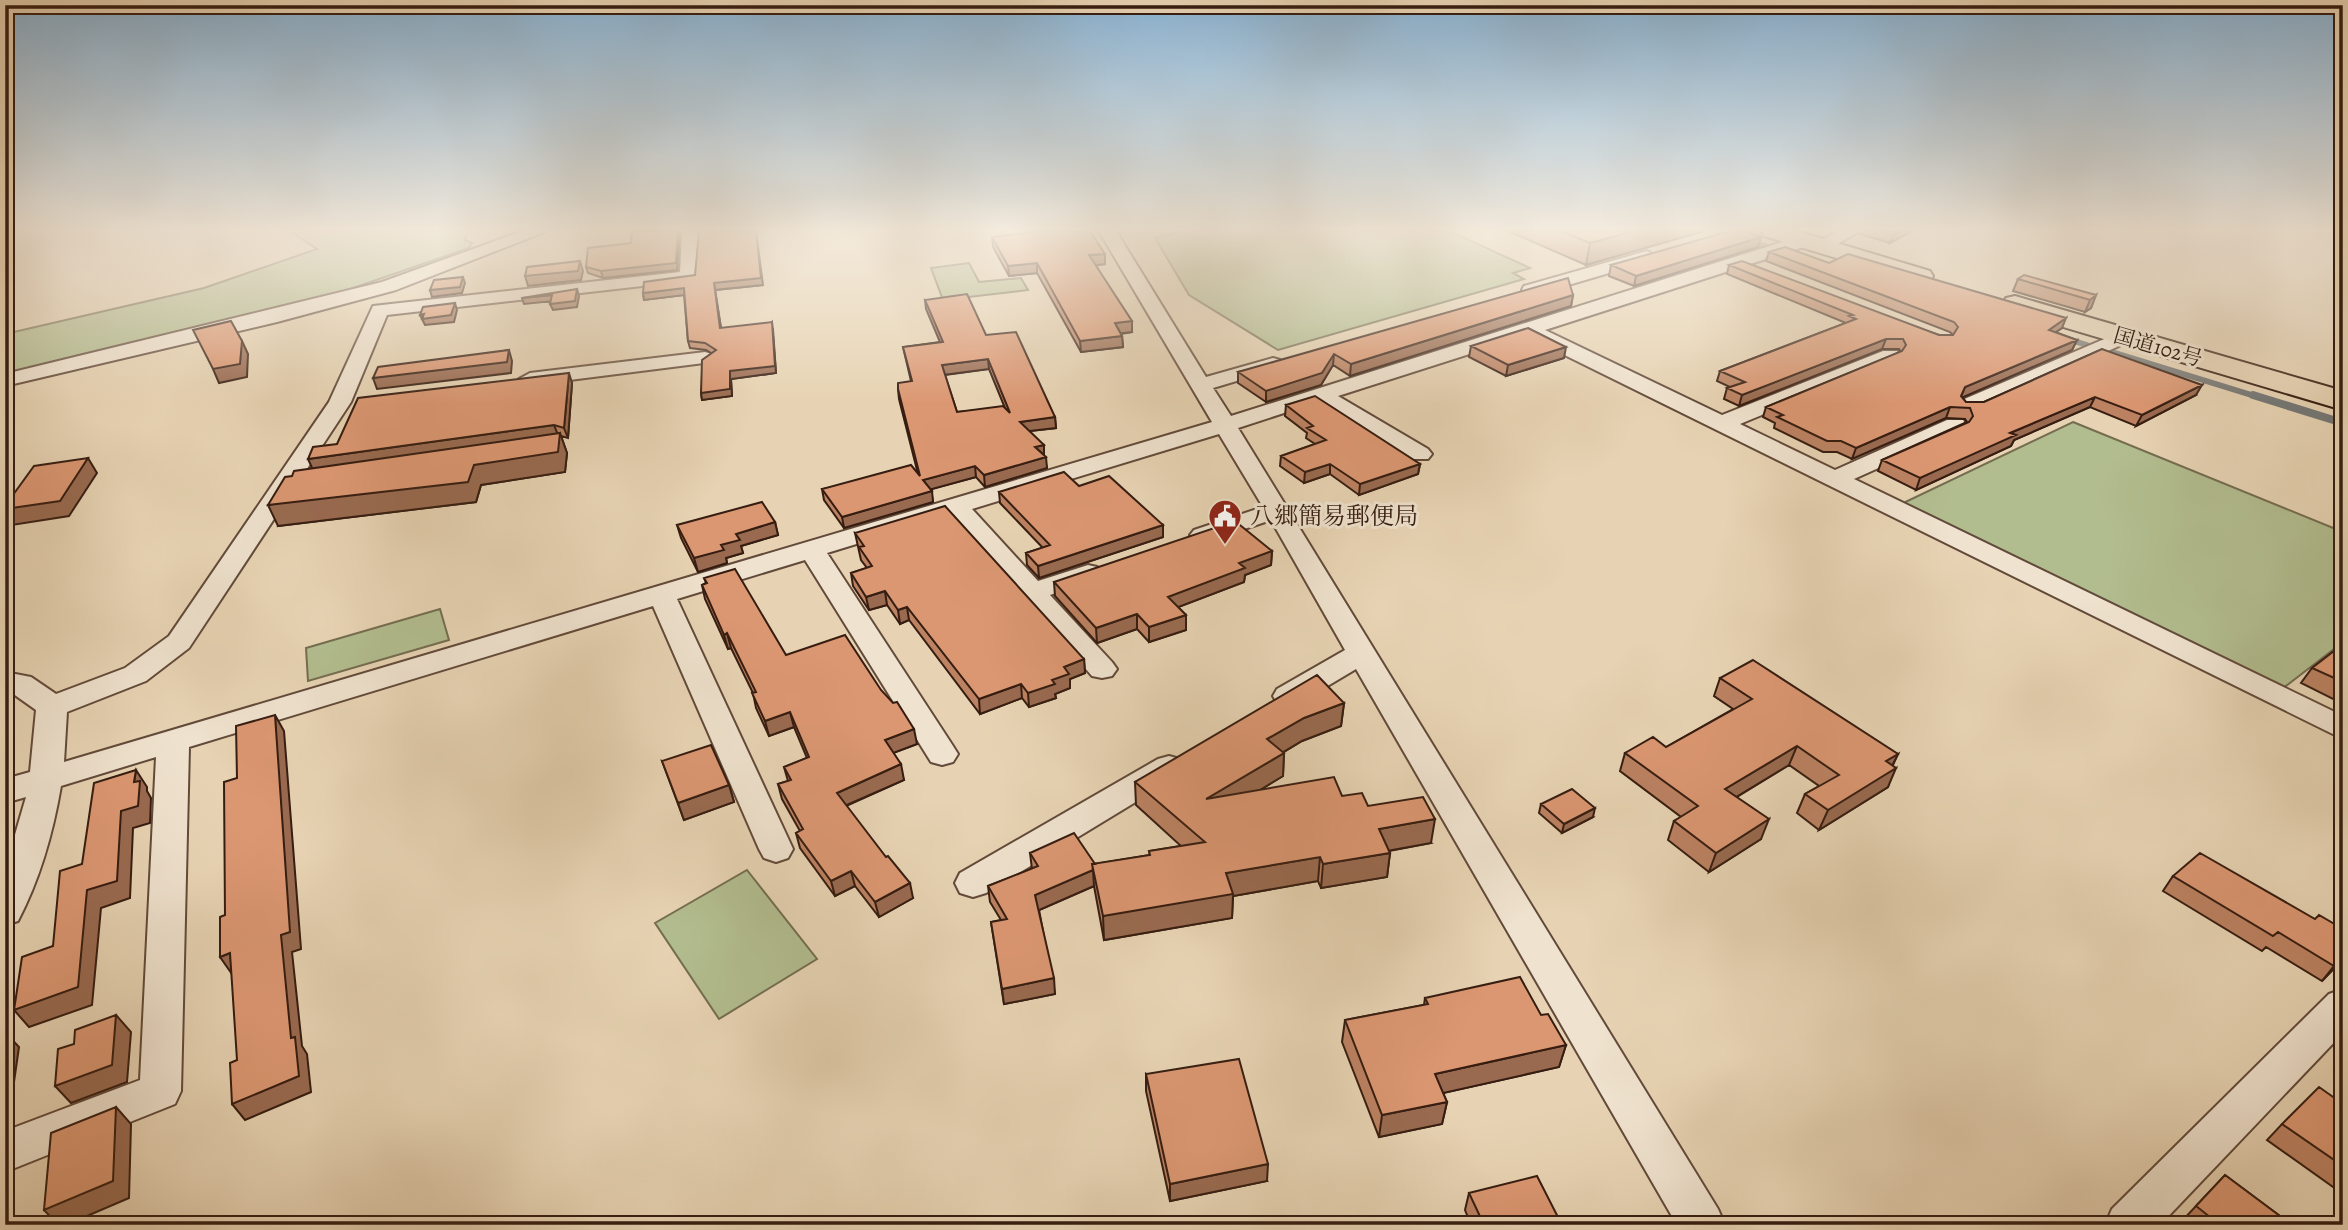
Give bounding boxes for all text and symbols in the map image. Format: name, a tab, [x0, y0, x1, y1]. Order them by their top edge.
street label: 国道102号	[2110, 321, 2206, 373]
public building icon: 八郷簡易郵便局	[1206, 497, 1244, 546]
place label: 八郷簡易郵便局	[1250, 500, 1418, 532]

